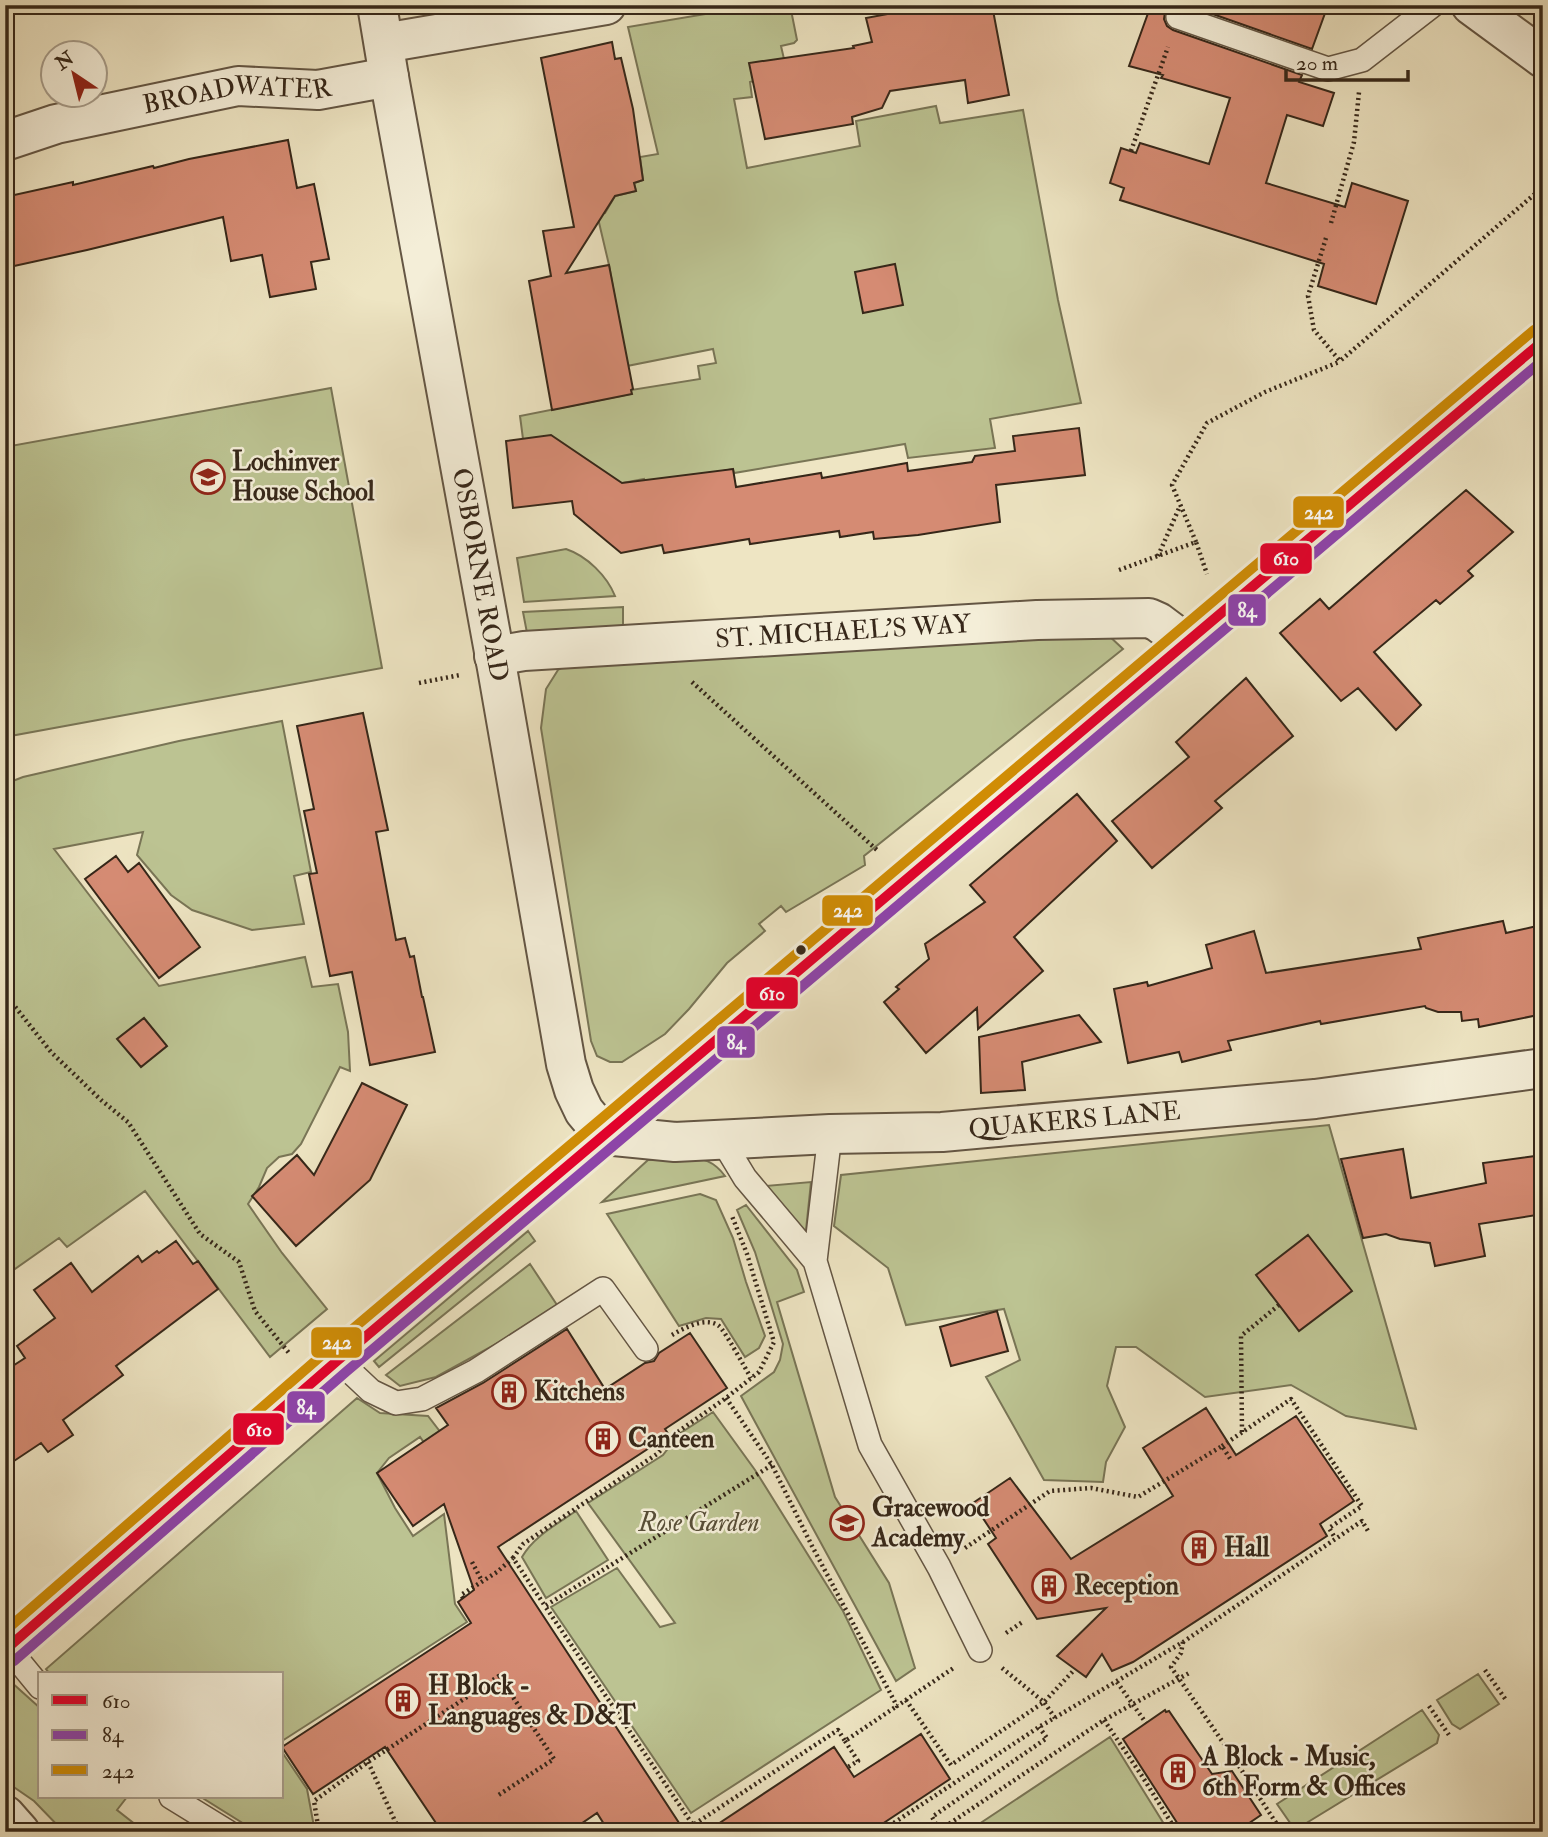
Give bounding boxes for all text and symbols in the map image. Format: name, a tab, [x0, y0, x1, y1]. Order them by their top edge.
north arrow	[38, 38, 108, 108]
scale bar	[1286, 38, 1408, 82]
text: N	[50, 46, 79, 76]
text: 20 m	[1296, 50, 1338, 77]
street label: BROADWATER	[140, 70, 335, 121]
place label: Lochinver House School	[232, 446, 375, 508]
school or university icon: Lochinver House School	[189, 458, 227, 496]
street label: OSBORNE ROAD	[445, 465, 515, 684]
line badge: 242	[1292, 495, 1345, 529]
text: 242	[1304, 501, 1334, 525]
line badge: 610	[1259, 542, 1313, 575]
text: 610	[1273, 547, 1299, 571]
line badge: 84	[1227, 593, 1267, 627]
text: 84	[1237, 599, 1258, 623]
street label: ST. MICHAEL'S WAY	[714, 608, 973, 655]
line badge: 242	[821, 894, 874, 927]
text: 242	[833, 899, 863, 923]
unlabelled marker	[794, 943, 808, 957]
line badge: 610	[745, 976, 799, 1010]
text: 610	[759, 982, 785, 1006]
line badge: 84	[716, 1025, 756, 1059]
text: 84	[726, 1031, 747, 1055]
street label: QUAKERS LANE	[967, 1095, 1182, 1146]
line badge: 242	[310, 1326, 363, 1359]
text: 242	[322, 1331, 352, 1355]
building icon: Kitchens	[490, 1373, 528, 1411]
place label: Kitchens	[534, 1376, 625, 1408]
line badge: 84	[286, 1390, 326, 1424]
text: 84	[296, 1396, 317, 1420]
line badge: 610	[232, 1412, 285, 1446]
text: 610	[246, 1418, 272, 1442]
building icon: Canteen	[584, 1420, 622, 1458]
place label: Canteen	[628, 1423, 715, 1455]
place label: Gracewood Academy	[871, 1492, 989, 1555]
school or university icon: Gracewood Academy	[828, 1504, 866, 1542]
park label: Rose Garden	[638, 1507, 759, 1539]
building icon: Hall	[1180, 1529, 1218, 1567]
place label: Hall	[1224, 1532, 1270, 1564]
building icon: Reception	[1030, 1567, 1068, 1605]
place label: Reception	[1074, 1570, 1180, 1603]
place label: H Block - Languages & D&T	[428, 1670, 636, 1733]
legend	[38, 1672, 284, 1798]
building icon: H Block - Languages & D&T	[384, 1682, 422, 1720]
text: 610	[102, 1688, 131, 1715]
text: 84	[102, 1722, 125, 1749]
place label: A Block - Music, 6th Form & Offices	[1201, 1741, 1406, 1803]
building icon: A Block - Music, 6th Form & Offices	[1159, 1753, 1197, 1791]
text: 242	[102, 1758, 135, 1785]

